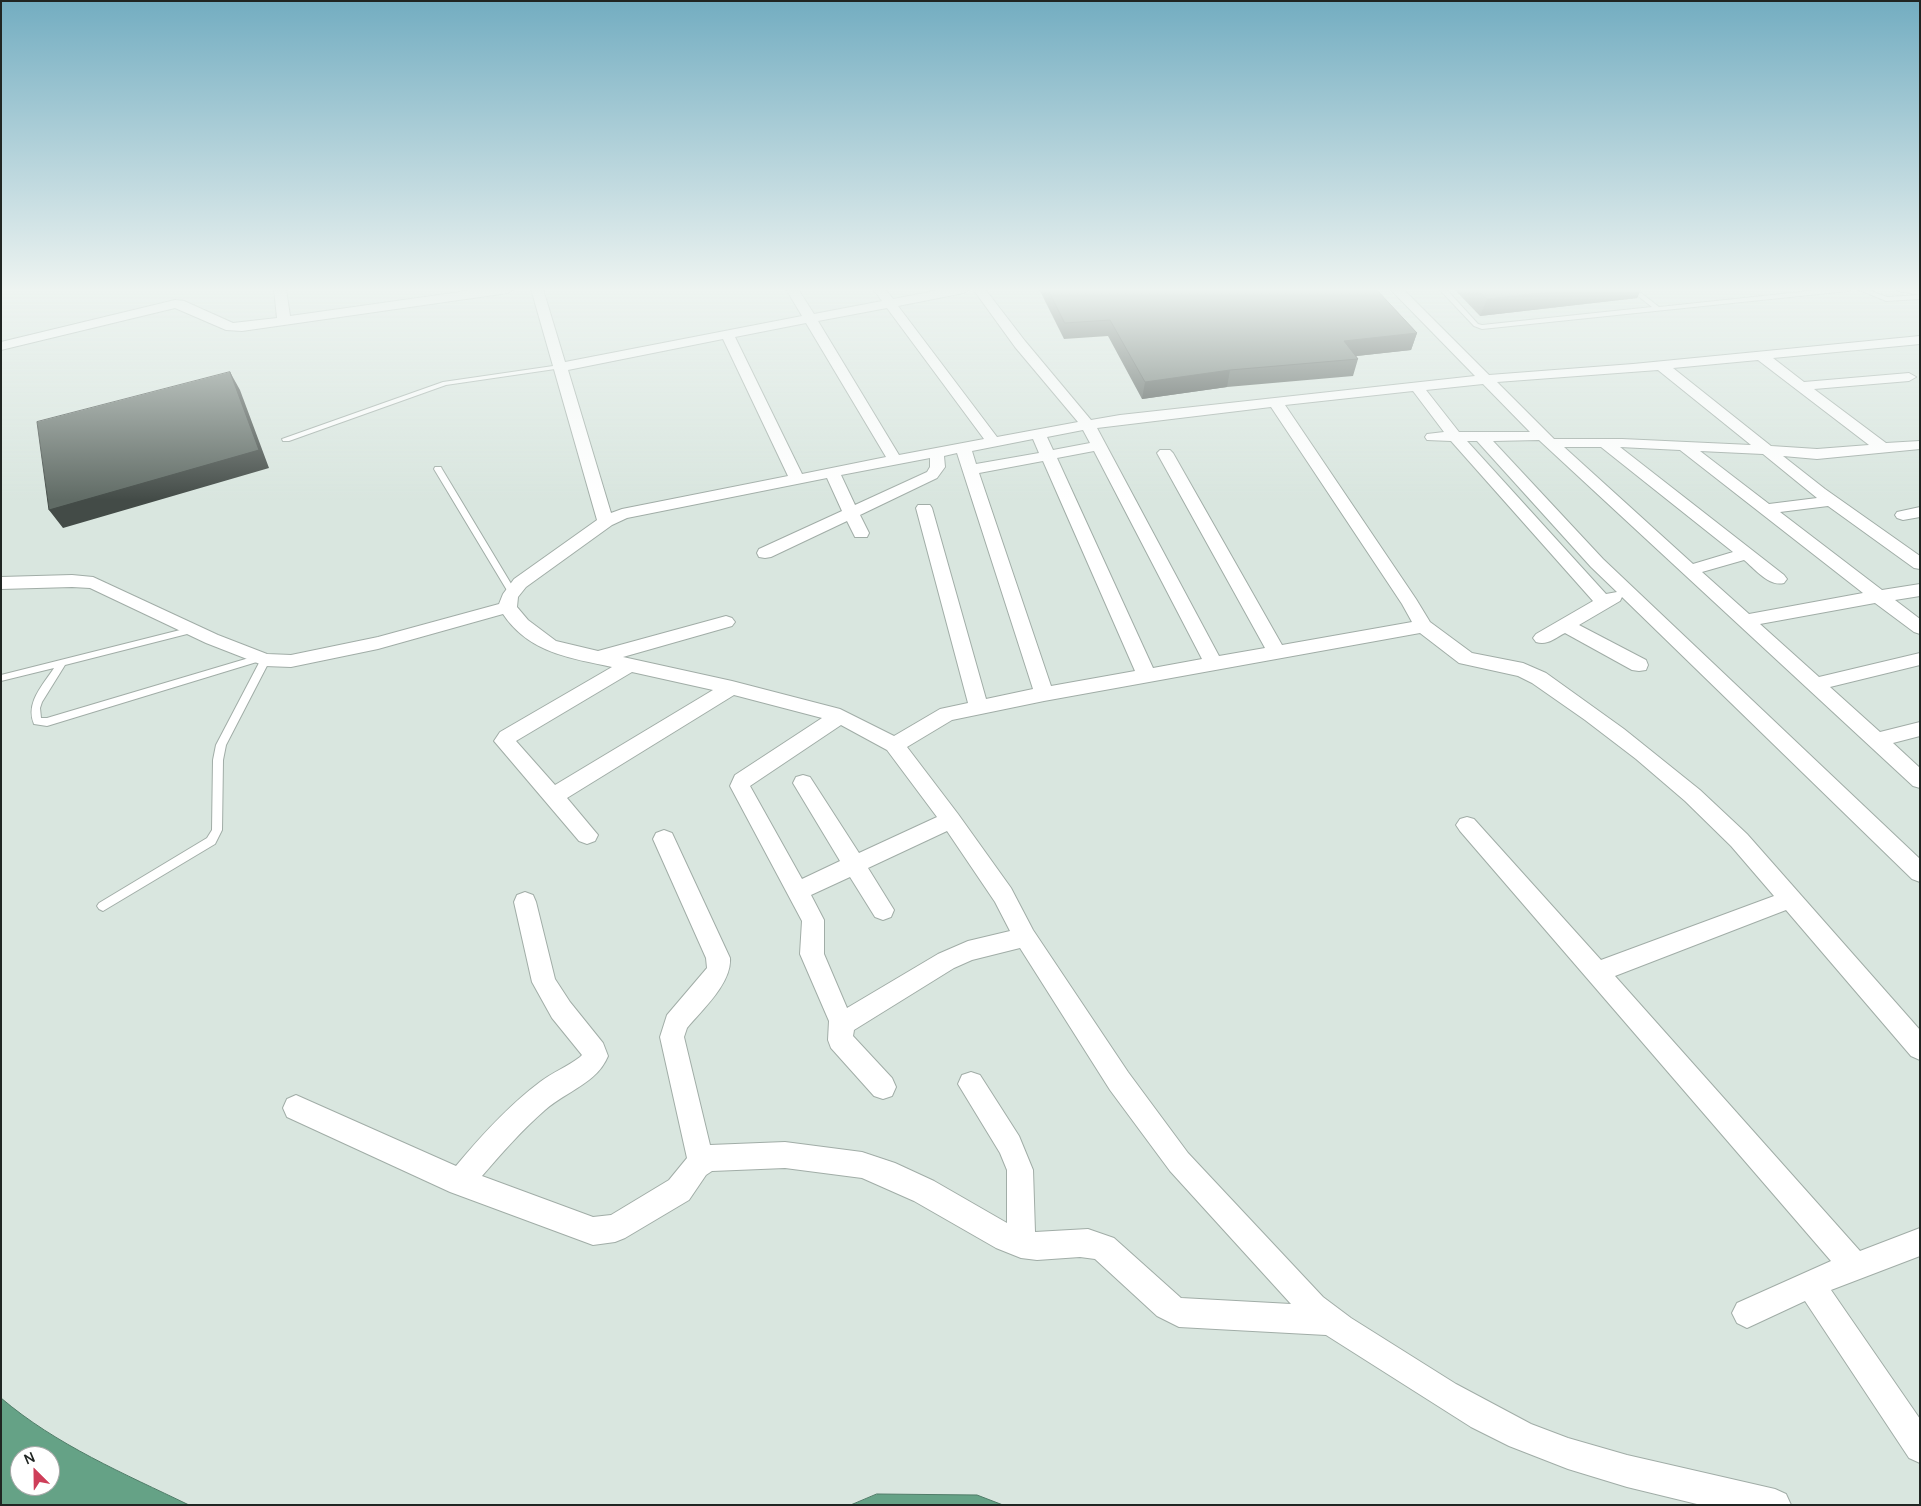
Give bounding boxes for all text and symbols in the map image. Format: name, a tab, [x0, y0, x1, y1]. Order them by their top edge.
north arrow	[10, 1446, 60, 1496]
text: N	[21, 1447, 38, 1468]

